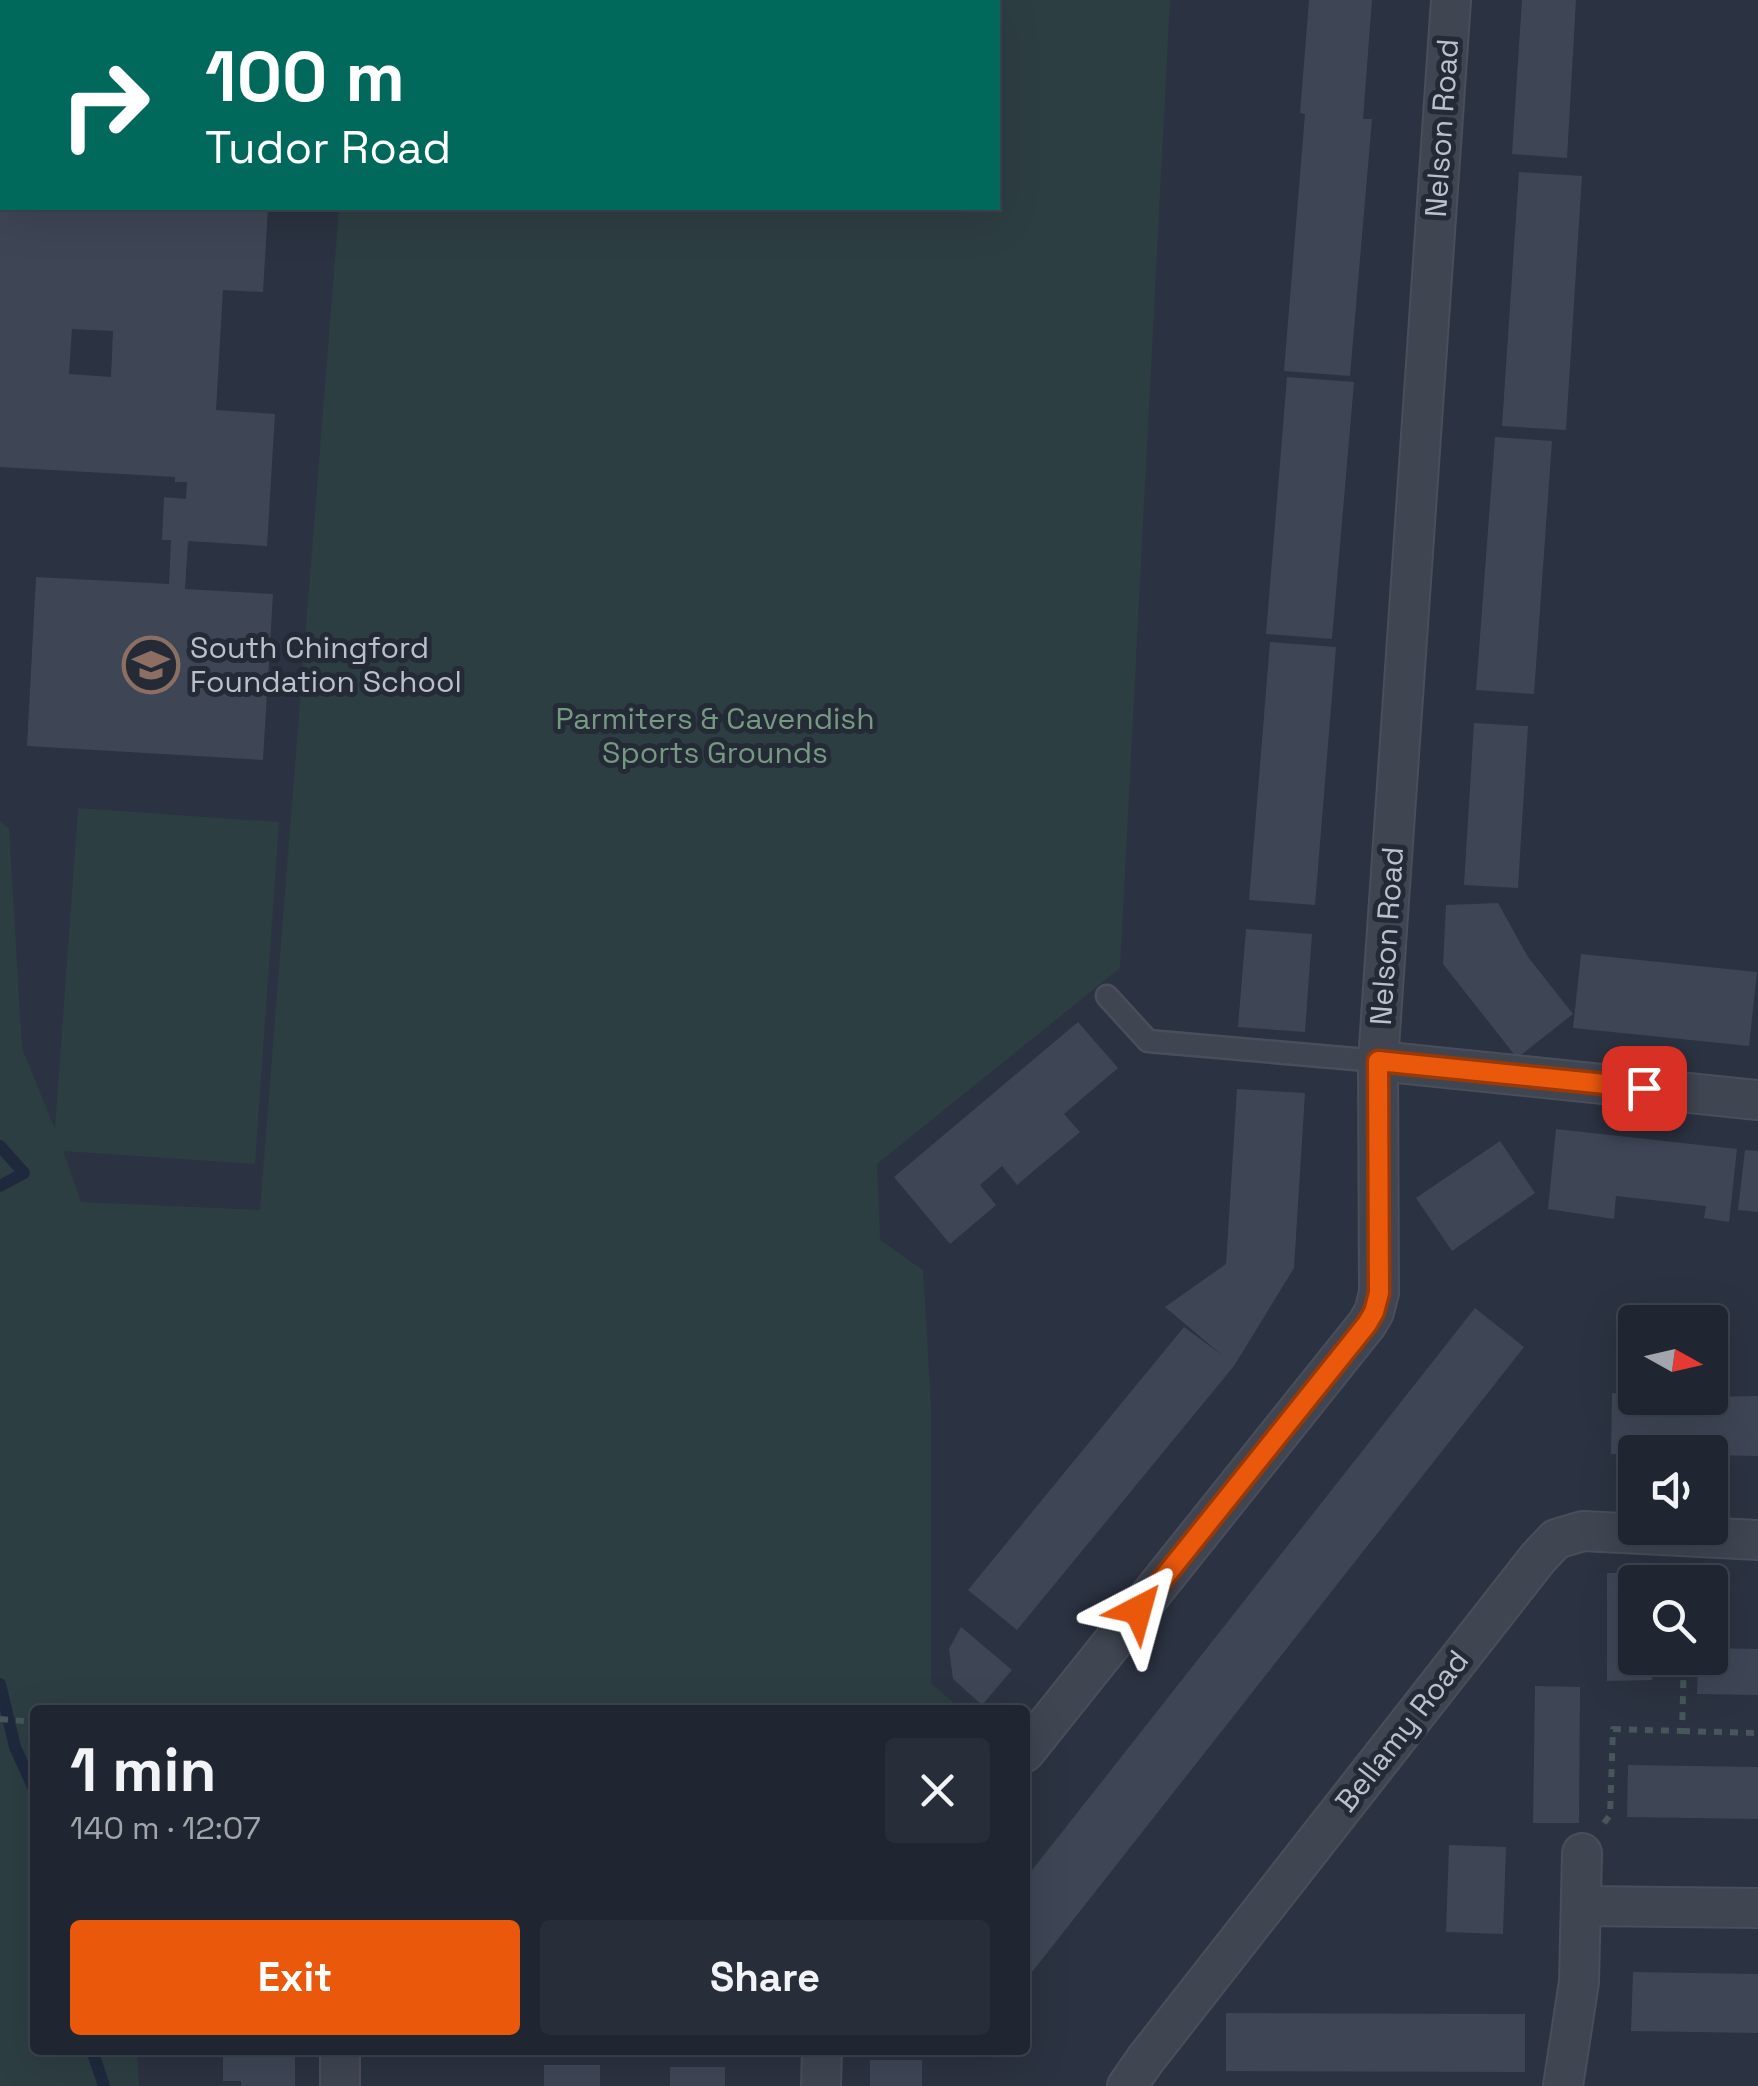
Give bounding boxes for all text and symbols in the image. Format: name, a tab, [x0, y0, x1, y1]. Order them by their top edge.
text: 100 m	[205, 32, 405, 121]
street label: Nelson Road	[1416, 37, 1467, 219]
icon: right	[40, 40, 170, 170]
text: Tudor Road	[205, 119, 451, 176]
place label: South Chingford Foundation School	[190, 628, 462, 701]
school or university icon: South Chingford Foundation School	[121, 635, 181, 695]
park label: Parmiters & Cavendish Sports Grounds	[555, 699, 875, 772]
street label: Nelson Road	[1361, 845, 1412, 1027]
pin	[1602, 1046, 1687, 1131]
icon: arrive	[1617, 1061, 1672, 1116]
north arrow	[1618, 1305, 1728, 1415]
map controls	[1618, 1305, 1728, 1675]
button: sound	[1618, 1435, 1728, 1545]
position arrow	[1086, 1558, 1190, 1662]
button: search	[1618, 1565, 1728, 1675]
street label: Bellamy Road	[1326, 1642, 1477, 1819]
text: 1 min	[70, 1732, 217, 1809]
button: close	[885, 1738, 990, 1843]
text: 140 m · 12:07	[70, 1808, 261, 1848]
button: Exit	[70, 1920, 520, 2035]
button: Share	[540, 1920, 990, 2035]

